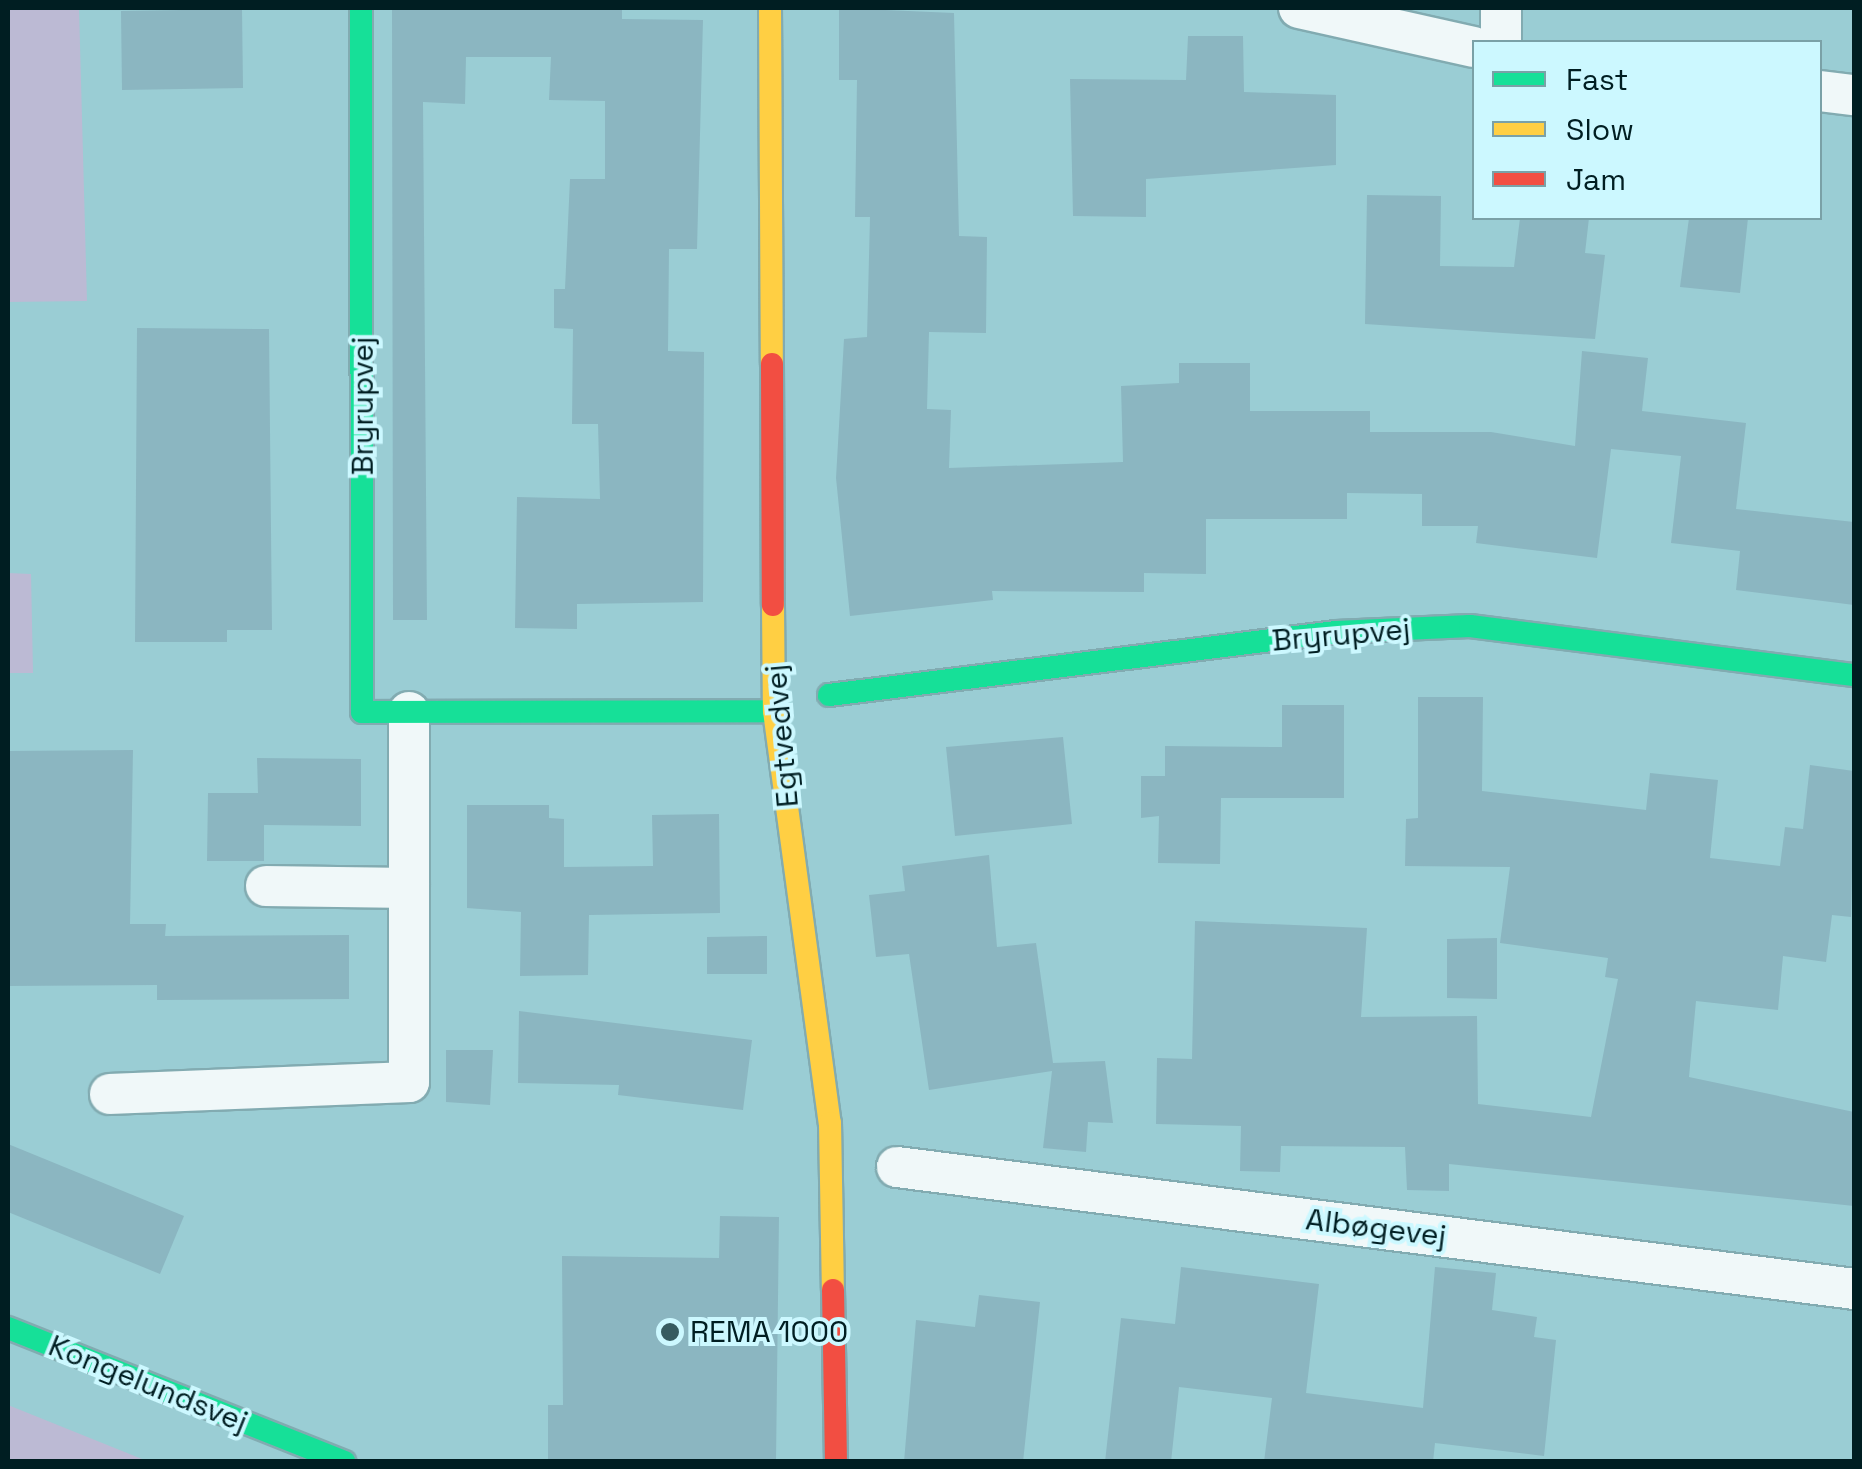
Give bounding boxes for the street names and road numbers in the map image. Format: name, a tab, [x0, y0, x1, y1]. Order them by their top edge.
street label: Bryrupvej	[345, 337, 381, 475]
street label: Bryrupvej	[1270, 611, 1412, 659]
street label: Egtvedvej	[758, 663, 806, 809]
street label: Albøgevej	[1304, 1202, 1448, 1254]
street label: Kongelundsvej	[43, 1328, 253, 1440]

